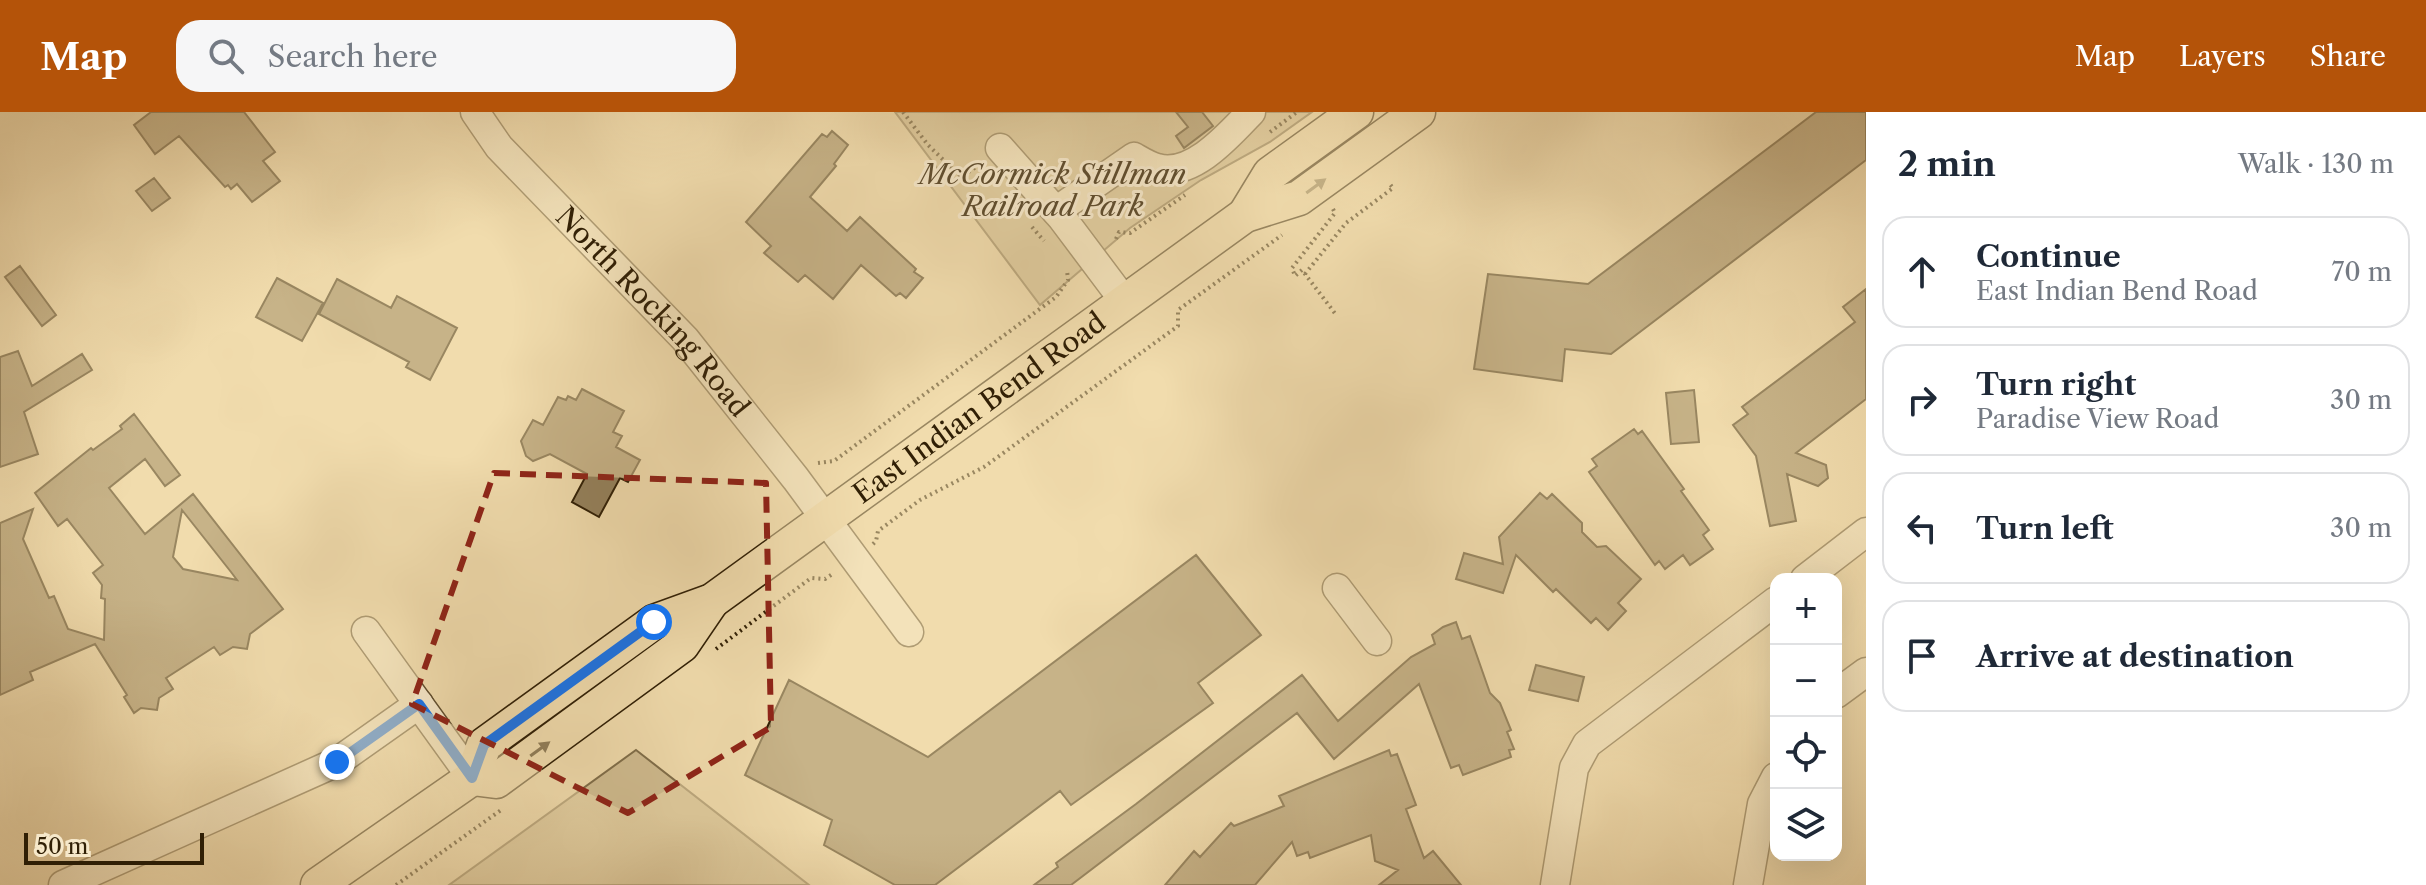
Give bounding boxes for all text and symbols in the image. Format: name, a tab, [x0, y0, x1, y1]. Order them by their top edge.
search box	[176, 20, 736, 92]
text: Map	[40, 33, 128, 80]
icon: search	[204, 34, 248, 78]
text: Search here	[268, 38, 438, 75]
text: Map	[2075, 39, 2135, 73]
text: Layers	[2179, 39, 2266, 73]
text: Share	[2310, 39, 2386, 73]
text: 2 min	[1898, 143, 1996, 185]
text: Walk · 130 m	[2238, 148, 2394, 180]
park label: McCormick Stillman Railroad Park	[917, 157, 1186, 223]
one-way arrow	[1305, 178, 1327, 194]
street label: North Rocking Road	[549, 199, 757, 423]
text: Continue	[1976, 238, 2121, 275]
icon: ahead	[1900, 250, 1944, 294]
text: 70 m	[2332, 256, 2392, 288]
text: East Indian Bend Road	[1976, 275, 2258, 307]
street label: East Indian Bend Road	[846, 305, 1112, 510]
text: Turn right	[1976, 366, 2136, 403]
icon: right	[1900, 378, 1944, 422]
text: 30 m	[2330, 384, 2392, 416]
text: Paradise View Road	[1976, 403, 2219, 435]
icon: left	[1900, 506, 1944, 550]
text: Turn left	[1976, 510, 2113, 547]
text: 30 m	[2330, 512, 2392, 544]
map controls	[1770, 573, 1842, 861]
button: +	[1770, 573, 1842, 645]
route start	[636, 604, 672, 640]
icon: arrive	[1900, 634, 1944, 678]
text: Arrive at destination	[1976, 638, 2294, 675]
button: −	[1770, 645, 1842, 717]
button: locate	[1770, 717, 1842, 789]
one-way arrow	[529, 742, 550, 758]
route end	[319, 744, 355, 780]
button: layers	[1770, 789, 1842, 861]
scale bar	[24, 829, 204, 865]
text: 50 m	[36, 833, 88, 860]

